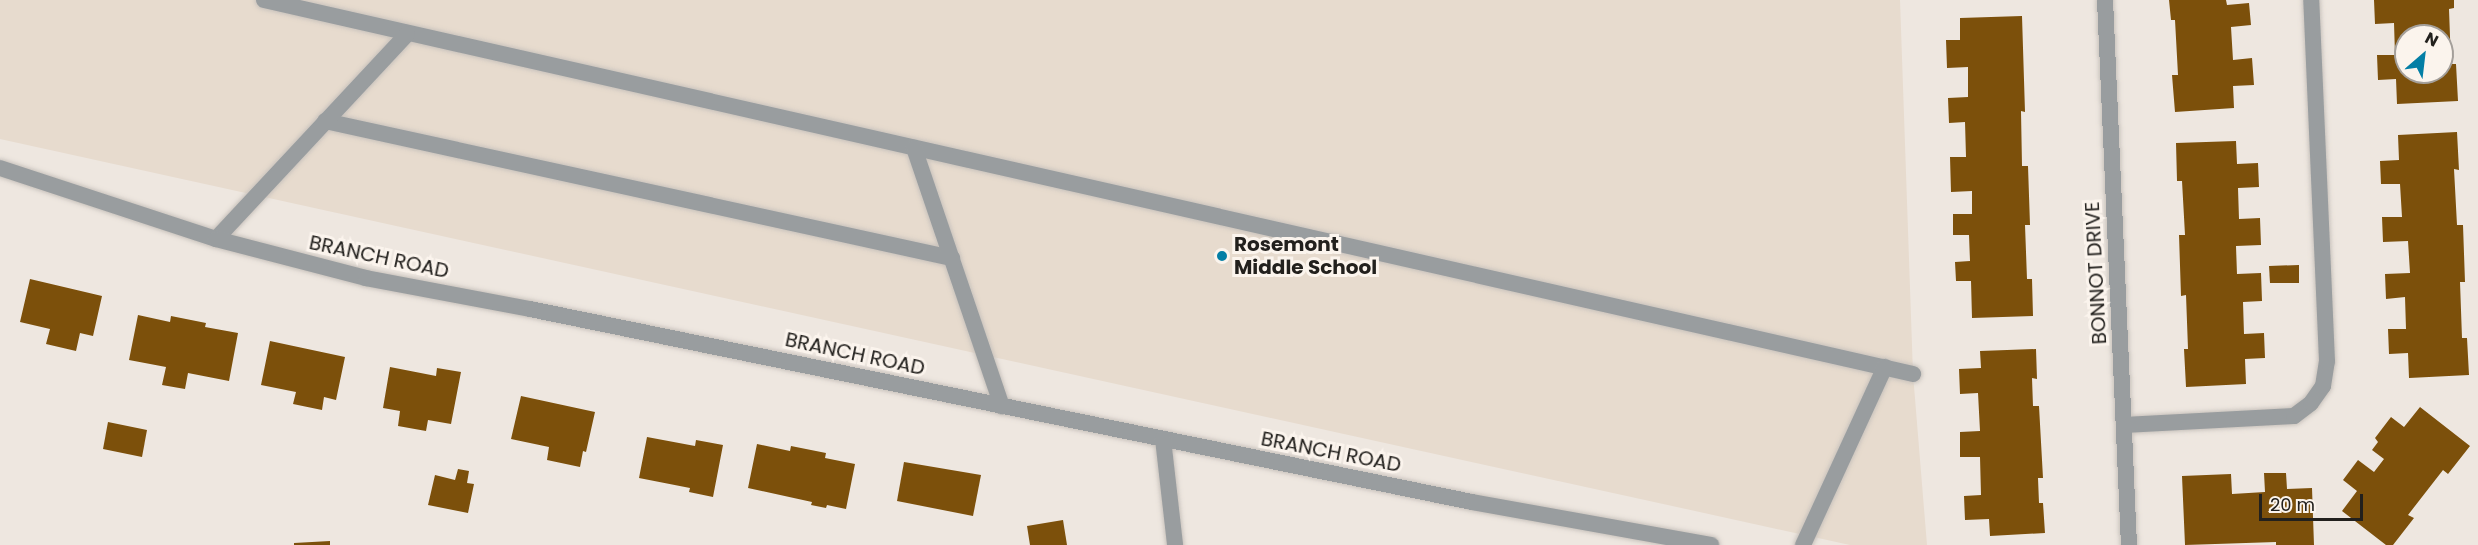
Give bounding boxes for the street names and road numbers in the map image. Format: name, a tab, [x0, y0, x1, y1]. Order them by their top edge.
street label: BONNOT DRIVE	[2080, 201, 2112, 345]
street label: BRANCH ROAD	[307, 230, 451, 284]
street label: BRANCH ROAD	[783, 327, 927, 381]
street label: BRANCH ROAD	[1259, 427, 1403, 477]

